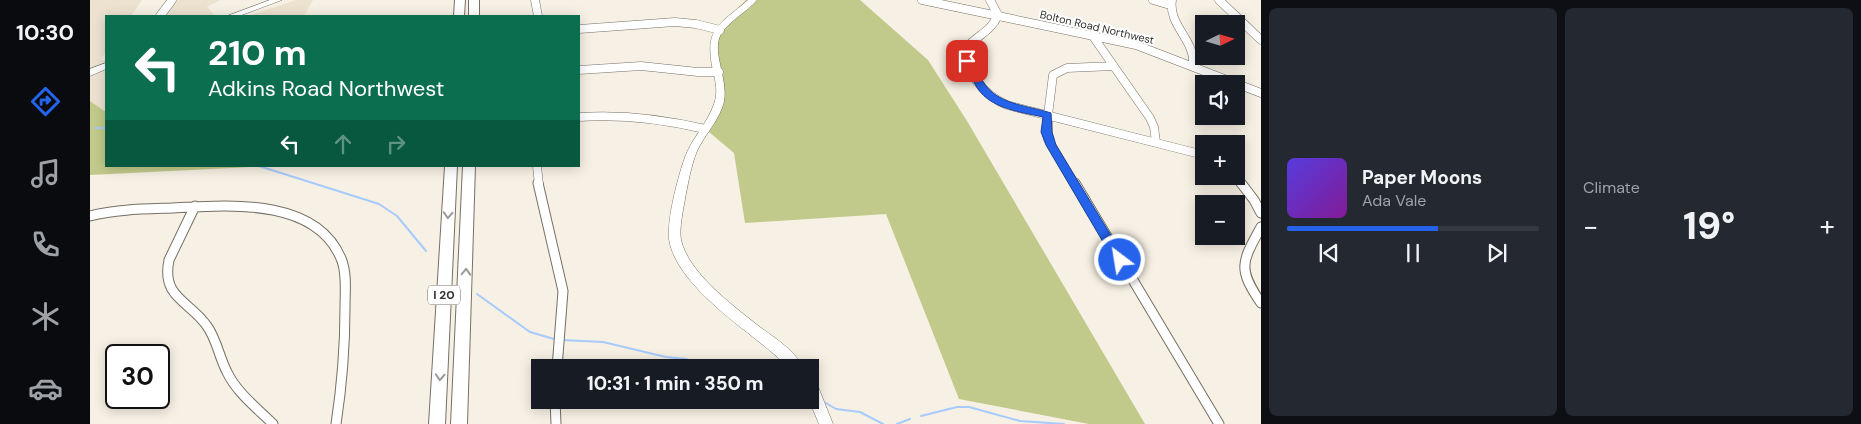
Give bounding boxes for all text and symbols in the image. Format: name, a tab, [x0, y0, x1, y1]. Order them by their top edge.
street label: Bolton Road Northwest	[1038, 7, 1156, 47]
north arrow	[1195, 15, 1245, 65]
map controls	[1195, 15, 1245, 245]
text: 10:30	[16, 18, 74, 47]
text: 210 m	[208, 30, 307, 76]
icon: left	[125, 35, 190, 100]
pin	[946, 40, 988, 82]
icon: arrive	[953, 47, 981, 75]
text: Adkins Road Northwest	[208, 74, 444, 103]
button: sound	[1195, 75, 1245, 125]
icon: directions	[28, 84, 63, 119]
icon: left	[276, 130, 304, 158]
icon: ahead	[329, 130, 357, 158]
icon: right	[382, 130, 410, 158]
button: +	[1195, 135, 1245, 185]
icon: music	[28, 156, 63, 191]
text: Paper Moons	[1362, 165, 1482, 190]
text: Climate	[1583, 177, 1640, 198]
text: Ada Vale	[1362, 190, 1426, 211]
button: −	[1195, 195, 1245, 245]
text: 19°	[1683, 201, 1735, 251]
text: −	[1583, 208, 1598, 245]
text: +	[1820, 208, 1835, 245]
one-way arrow	[443, 211, 454, 219]
icon: phone	[28, 227, 63, 262]
position arrow	[1093, 233, 1145, 285]
icon: previous	[1315, 239, 1343, 267]
icon: pause	[1399, 239, 1427, 267]
icon: next	[1483, 239, 1511, 267]
one-way arrow	[460, 268, 471, 276]
road number: I 20	[428, 286, 460, 304]
icon: climate	[28, 299, 63, 334]
speed limit sign: 30	[105, 344, 170, 409]
icon: car	[28, 371, 63, 406]
text: 10:31 · 1 min · 350 m	[587, 371, 763, 396]
one-way arrow	[434, 373, 445, 381]

